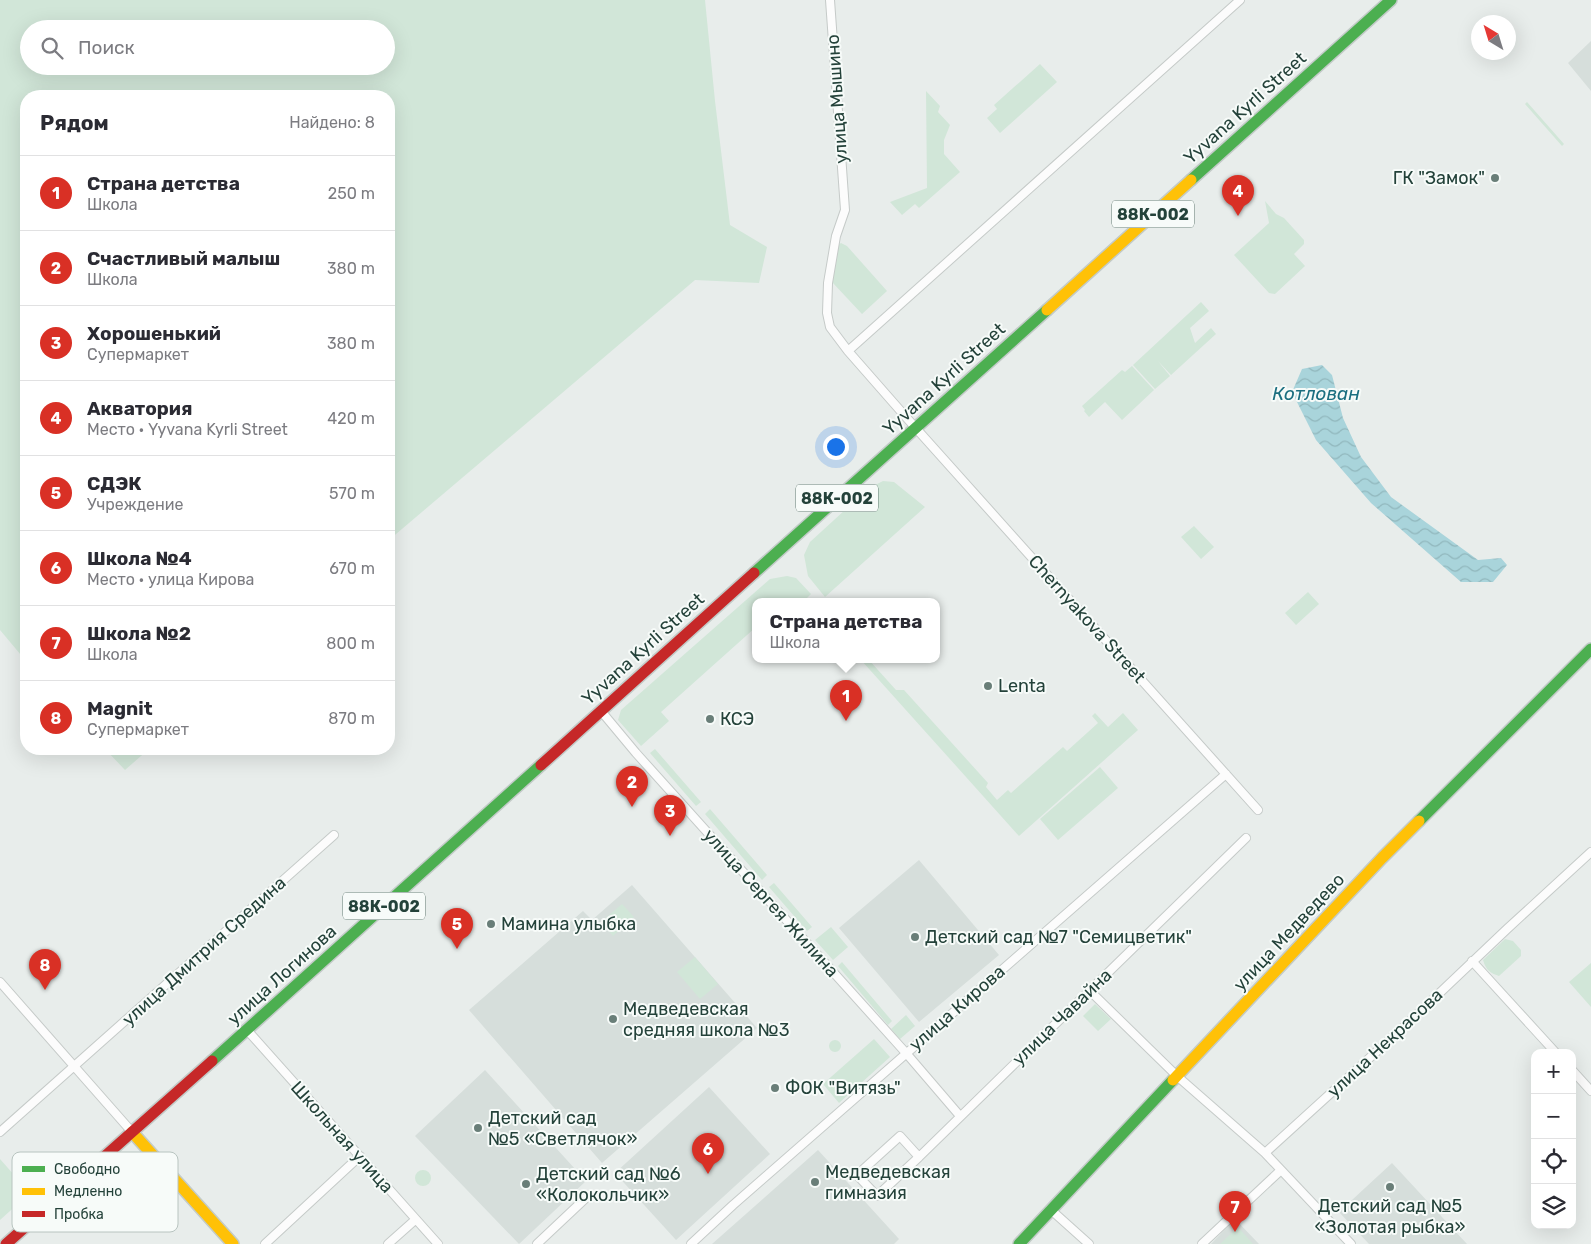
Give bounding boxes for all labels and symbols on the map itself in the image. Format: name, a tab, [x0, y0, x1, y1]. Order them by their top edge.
north arrow	[1471, 15, 1516, 60]
street label: улица Мышино	[822, 34, 852, 164]
street label: Yyvana Kyrli Street	[1179, 47, 1311, 169]
place label: ГК "Замок"	[1393, 167, 1485, 189]
marker: ГК "Замок"	[1489, 172, 1501, 184]
pin: 4	[1222, 175, 1254, 216]
road number: 88К-002	[1112, 200, 1194, 228]
street label: Yyvana Kyrli Street	[878, 318, 1010, 440]
water label: Котлован	[1272, 382, 1360, 405]
your location	[823, 434, 849, 460]
road number: 88К-002	[796, 484, 878, 512]
street label: Chernyakova Street	[1024, 550, 1150, 688]
street label: Yyvana Kyrli Street	[577, 588, 709, 710]
place label: Lenta	[998, 675, 1046, 697]
pin: 1	[830, 680, 862, 721]
marker: Lenta	[982, 680, 994, 692]
place label: КСЭ	[720, 708, 754, 730]
marker: КСЭ	[704, 713, 716, 725]
pin: 2	[616, 766, 648, 807]
pin: 3	[654, 795, 686, 836]
street label: улица Сергея Жилина	[699, 824, 843, 982]
street label: улица Медведево	[1229, 869, 1349, 995]
street label: улица Дмитрия Средина	[118, 872, 290, 1030]
road number: 88К-002	[343, 892, 425, 919]
pin: 5	[441, 908, 473, 949]
place label: Мамина улыбка	[501, 913, 636, 935]
marker: Мамина улыбка	[485, 918, 497, 930]
street label: улица Логинова	[223, 920, 341, 1030]
place label: Детский сад №7 "Семицветик"	[925, 926, 1192, 948]
marker: Детский сад №7 "Семицветик"	[909, 931, 921, 943]
pin: 8	[29, 949, 61, 990]
street label: улица Кирова	[905, 960, 1009, 1056]
street label: улица Чавайна	[1008, 964, 1116, 1070]
street label: улица Некрасова	[1323, 984, 1447, 1102]
place label: Медведевская средняя школа №3	[623, 998, 790, 1041]
marker: Медведевская средняя школа №3	[607, 1013, 619, 1025]
street label: Школьная улица	[286, 1077, 398, 1197]
place label: ФОК "Витязь"	[785, 1077, 901, 1099]
marker: ФОК "Витязь"	[769, 1082, 781, 1094]
place label: Детский сад №5 «Светлячок»	[488, 1107, 637, 1150]
marker: Детский сад №5 «Светлячок»	[472, 1122, 484, 1134]
pin: 6	[692, 1133, 724, 1174]
legend	[12, 1152, 178, 1232]
text: Свободно	[54, 1161, 120, 1178]
place label: Медведевская гимназия	[825, 1161, 951, 1204]
place label: Детский сад №6 «Колокольчик»	[536, 1163, 681, 1206]
marker: Медведевская гимназия	[809, 1176, 821, 1188]
marker: Детский сад №6 «Колокольчик»	[520, 1178, 532, 1190]
marker: Детский сад №5 «Золотая рыбка»	[1384, 1181, 1396, 1193]
text: Медленно	[54, 1183, 122, 1200]
pin: 7	[1219, 1191, 1251, 1232]
place label: Детский сад №5 «Золотая рыбка»	[1315, 1195, 1465, 1238]
text: Пробка	[54, 1206, 104, 1223]

